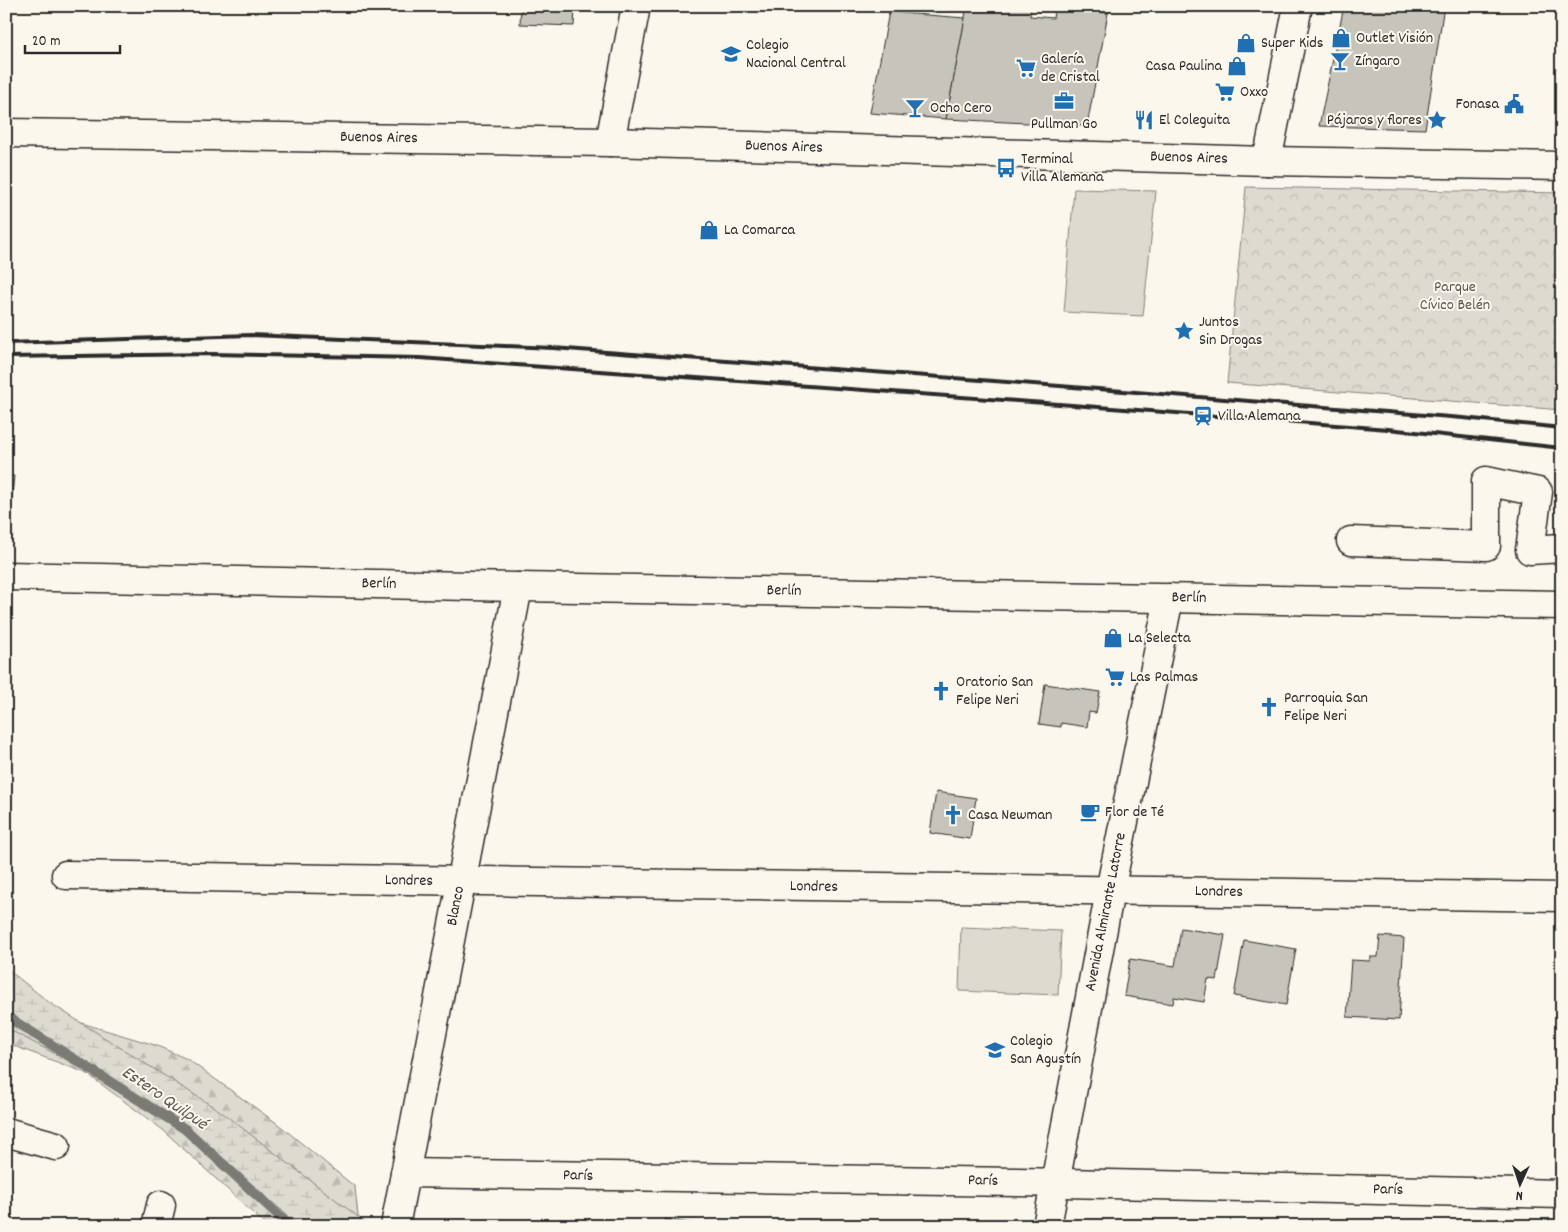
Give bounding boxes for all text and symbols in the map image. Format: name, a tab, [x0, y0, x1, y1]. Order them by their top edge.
scale bar	[25, 22, 120, 54]
shop icon: Outlet Visión	[1330, 27, 1352, 49]
place label: Outlet Visión	[1356, 27, 1433, 50]
text: 20 m	[32, 31, 60, 53]
shop icon: Super Kids	[1235, 32, 1257, 54]
place label: Super Kids	[1261, 32, 1324, 55]
place label: Colegio Nacional Central	[746, 34, 846, 75]
school or university icon: Colegio Nacional Central	[720, 43, 742, 65]
place label: Galería de Cristal	[1041, 48, 1100, 89]
bar icon: Zíngaro	[1329, 50, 1351, 72]
place label: Zíngaro	[1355, 50, 1400, 73]
place label: Casa Paulina	[1145, 55, 1222, 78]
shop icon: Casa Paulina	[1226, 55, 1248, 77]
supermarket icon: Galería de Cristal	[1015, 57, 1037, 79]
supermarket icon: Oxxo	[1214, 81, 1236, 103]
place label: Oxxo	[1240, 81, 1268, 104]
office icon: Pullman Go	[1053, 90, 1075, 112]
place label: Fonasa	[1456, 93, 1499, 116]
public building icon: Fonasa	[1503, 93, 1525, 115]
bar icon: Ocho Cero	[904, 97, 926, 119]
place label: Ocho Cero	[930, 97, 992, 120]
restaurant icon: El Coleguita	[1133, 109, 1155, 131]
place label: El Coleguita	[1159, 109, 1230, 132]
place label: Pájaros y flores	[1327, 109, 1422, 132]
place icon: Pájaros y flores	[1426, 109, 1448, 131]
place label: Pullman Go	[1031, 113, 1097, 136]
street label: Buenos Aires	[340, 126, 418, 150]
street label: Buenos Aires	[745, 134, 824, 160]
street label: Buenos Aires	[1150, 145, 1229, 171]
place label: Terminal Villa Alemana	[1021, 148, 1104, 189]
bus stop icon: Terminal Villa Alemana	[995, 157, 1017, 179]
shop icon: La Comarca	[698, 219, 720, 241]
place label: La Comarca	[724, 219, 796, 242]
park label: Parque Cívico Belén	[1420, 276, 1490, 317]
place label: Juntos Sin Drogas	[1199, 311, 1263, 352]
place icon: Juntos Sin Drogas	[1173, 320, 1195, 342]
station icon: Villa Alemana	[1192, 405, 1214, 427]
place label: Villa Alemana	[1218, 405, 1301, 428]
street label: Berlín	[361, 572, 397, 596]
street label: Berlín	[766, 579, 802, 603]
street label: Berlín	[1171, 586, 1207, 610]
shop icon: La Selecta	[1102, 627, 1124, 649]
place label: La Selecta	[1128, 627, 1191, 650]
supermarket icon: Las Palmas	[1104, 666, 1126, 688]
place label: Las Palmas	[1130, 666, 1199, 689]
place label: Oratorio San Felipe Neri	[956, 671, 1033, 712]
church icon: Oratorio San Felipe Neri	[930, 680, 952, 702]
place label: Parroquia San Felipe Neri	[1284, 687, 1368, 728]
church icon: Parroquia San Felipe Neri	[1258, 696, 1280, 718]
cafe icon: Flor de Té	[1079, 801, 1101, 823]
place label: Flor de Té	[1105, 801, 1164, 824]
church icon: Casa Newman	[942, 804, 964, 826]
place label: Casa Newman	[968, 804, 1052, 827]
street label: Avenida Almirante Latorre	[1079, 831, 1133, 993]
street label: Londres	[385, 869, 434, 893]
street label: Londres	[790, 875, 839, 899]
street label: Londres	[1195, 880, 1244, 904]
street label: Blanco	[441, 884, 471, 928]
place label: Colegio San Agustín	[1010, 1030, 1081, 1071]
school or university icon: Colegio San Agustín	[984, 1039, 1006, 1061]
water label: Estero Quilpué	[116, 1061, 214, 1138]
north arrow	[1496, 1160, 1546, 1210]
street label: París	[563, 1164, 594, 1188]
street label: París	[968, 1169, 999, 1193]
street label: París	[1373, 1178, 1404, 1202]
text: N	[1515, 1185, 1523, 1205]

